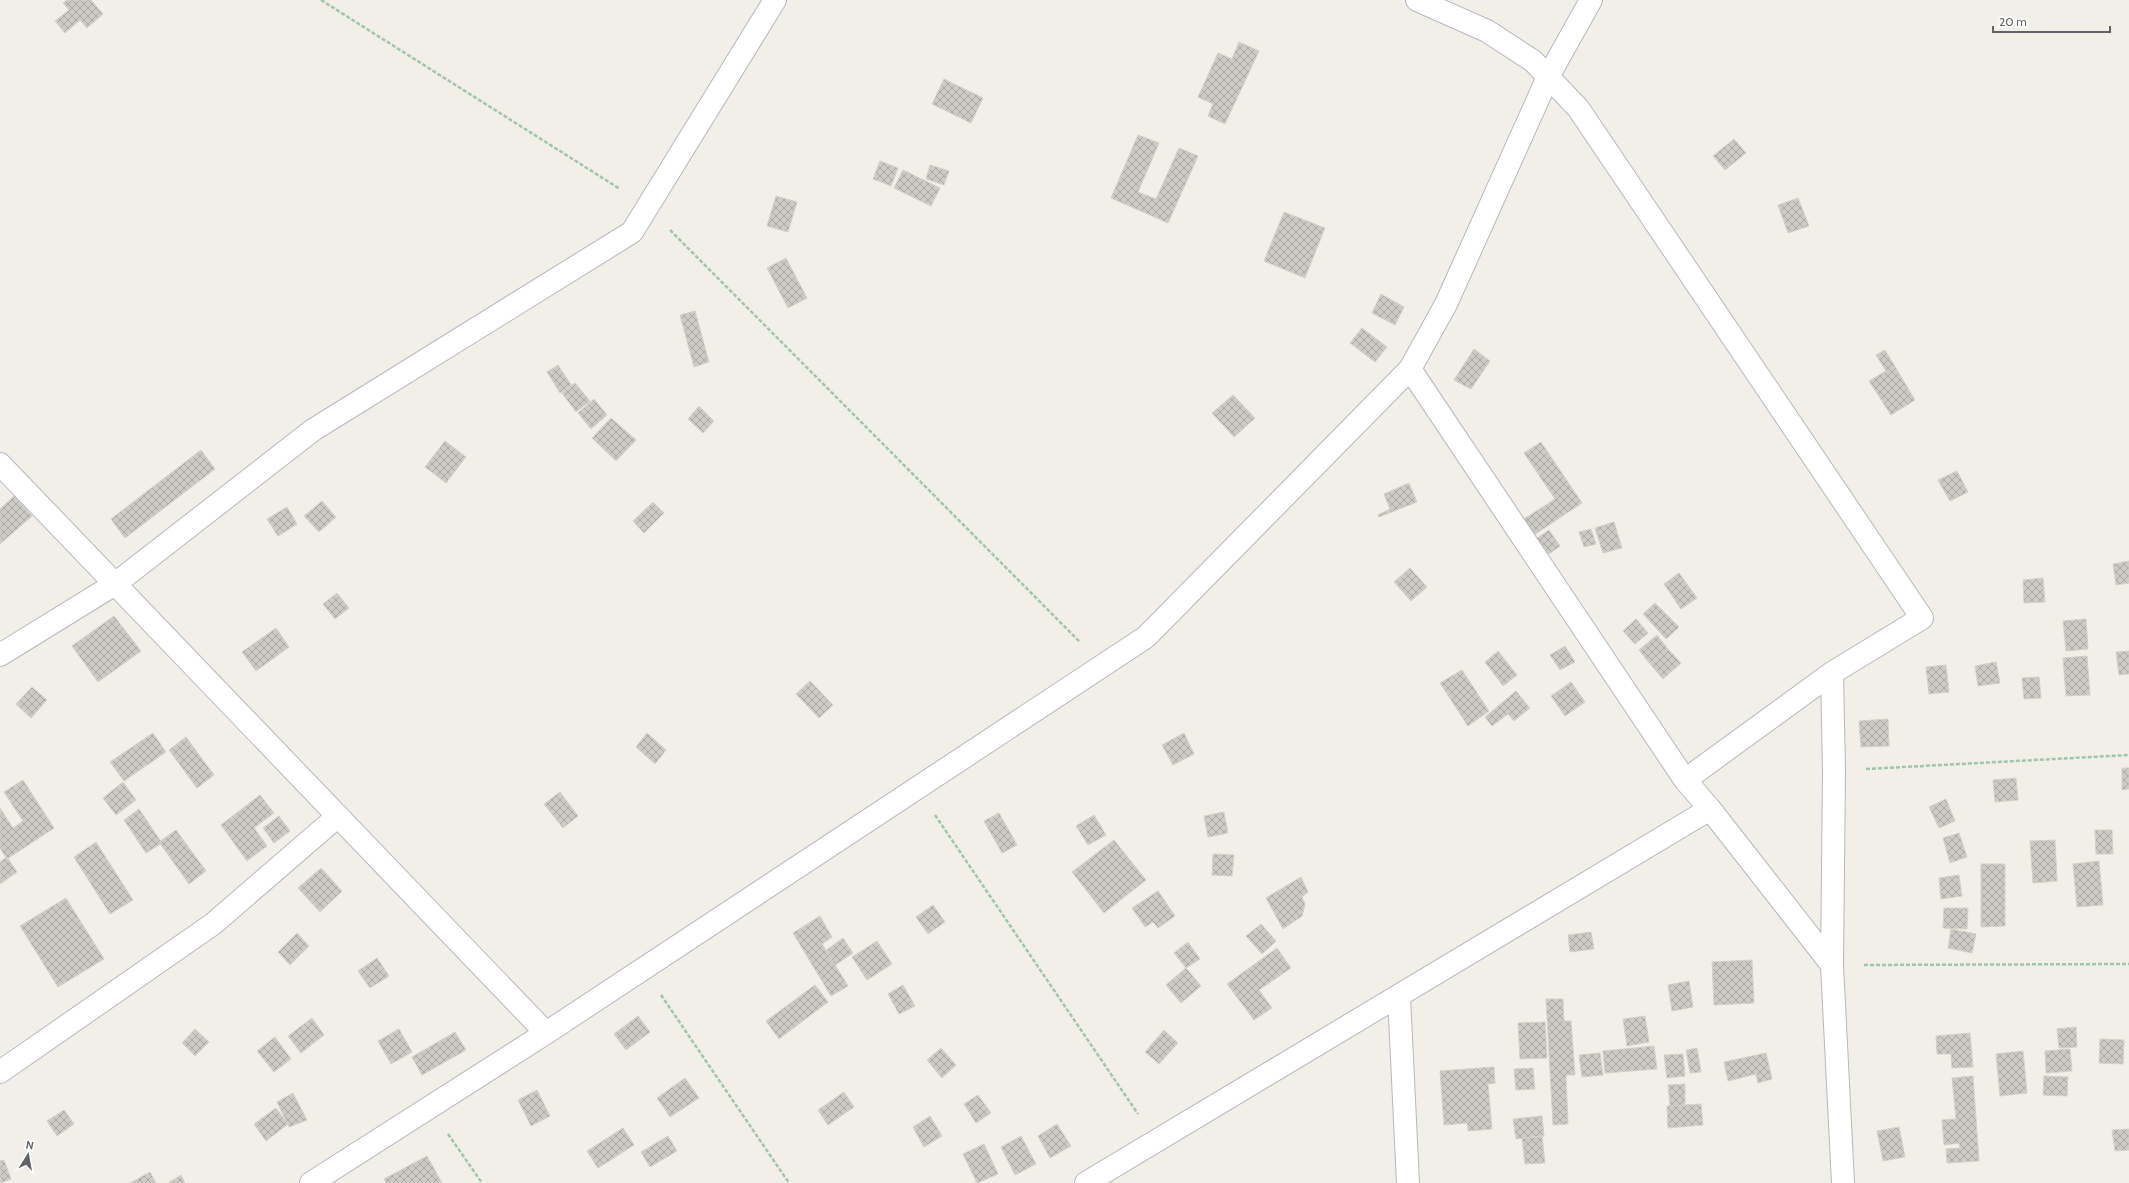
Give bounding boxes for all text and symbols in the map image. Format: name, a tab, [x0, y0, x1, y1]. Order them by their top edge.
scale bar	[1993, 8, 2110, 34]
text: 20 m	[1999, 14, 2027, 29]
north arrow	[8, 1135, 48, 1175]
text: N	[25, 1138, 35, 1153]

